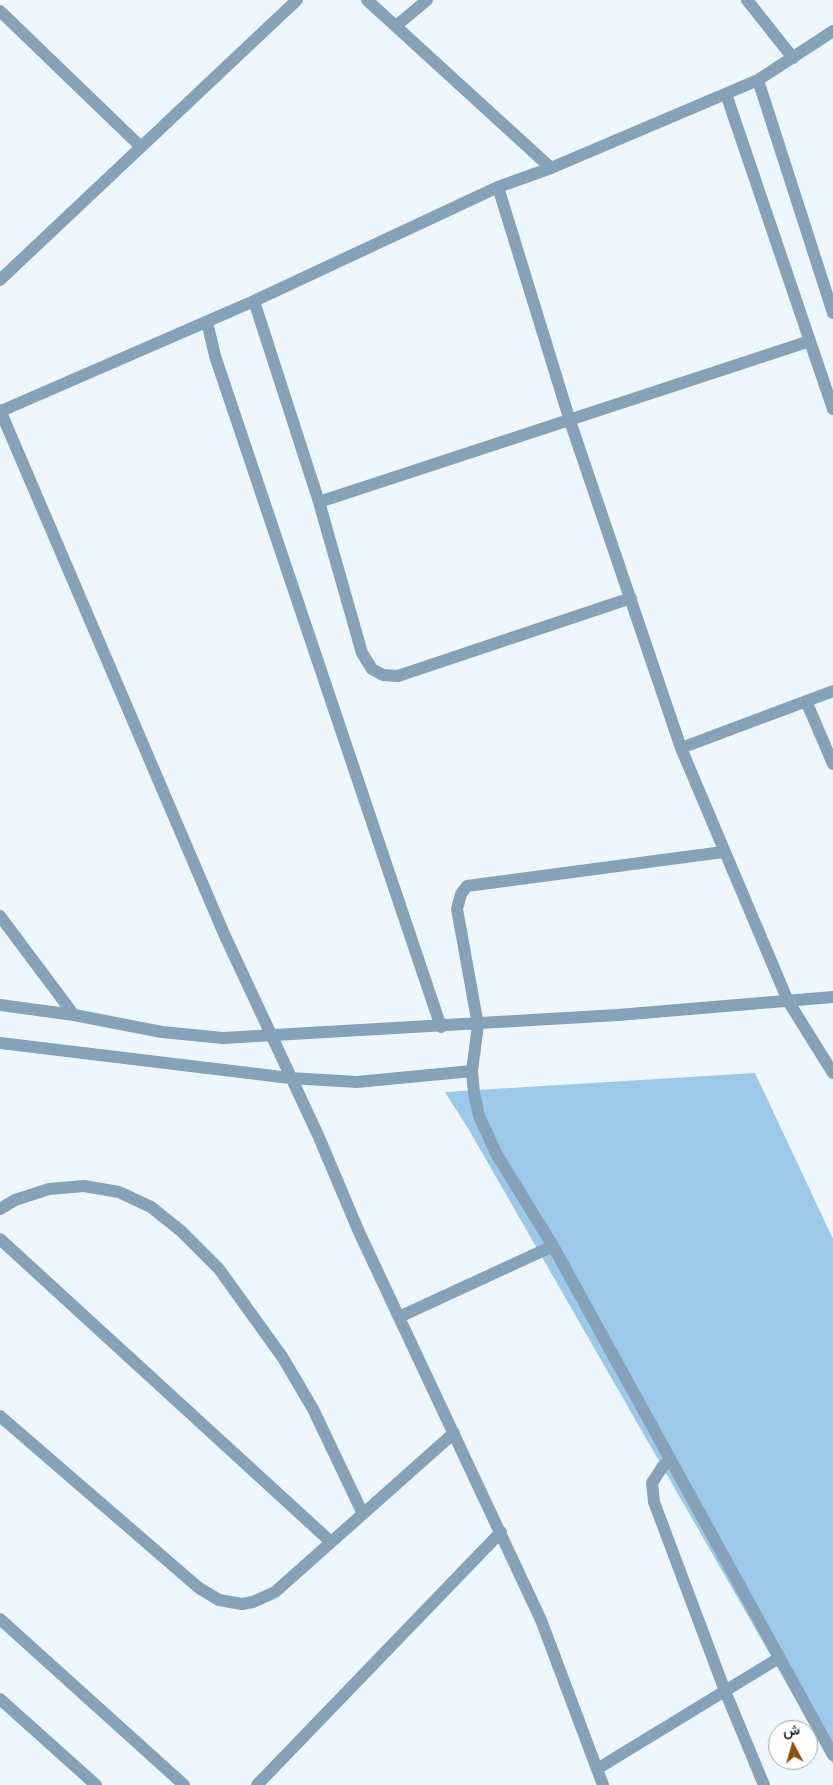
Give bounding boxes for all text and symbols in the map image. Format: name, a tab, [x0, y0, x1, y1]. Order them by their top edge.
north arrow	[768, 1720, 818, 1770]
text: ش	[782, 1721, 801, 1740]

